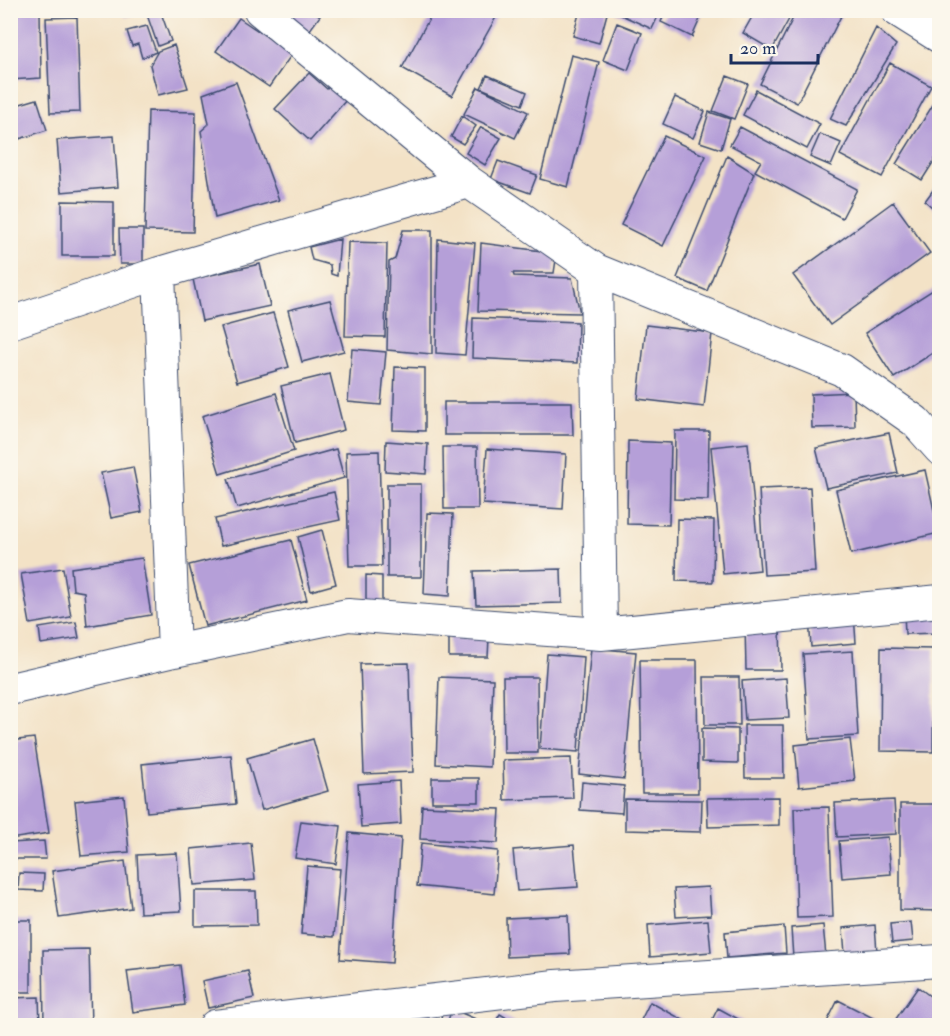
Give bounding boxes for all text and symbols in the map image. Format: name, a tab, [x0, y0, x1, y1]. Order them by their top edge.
scale bar	[731, 27, 818, 65]
text: 20 m	[740, 37, 776, 60]

